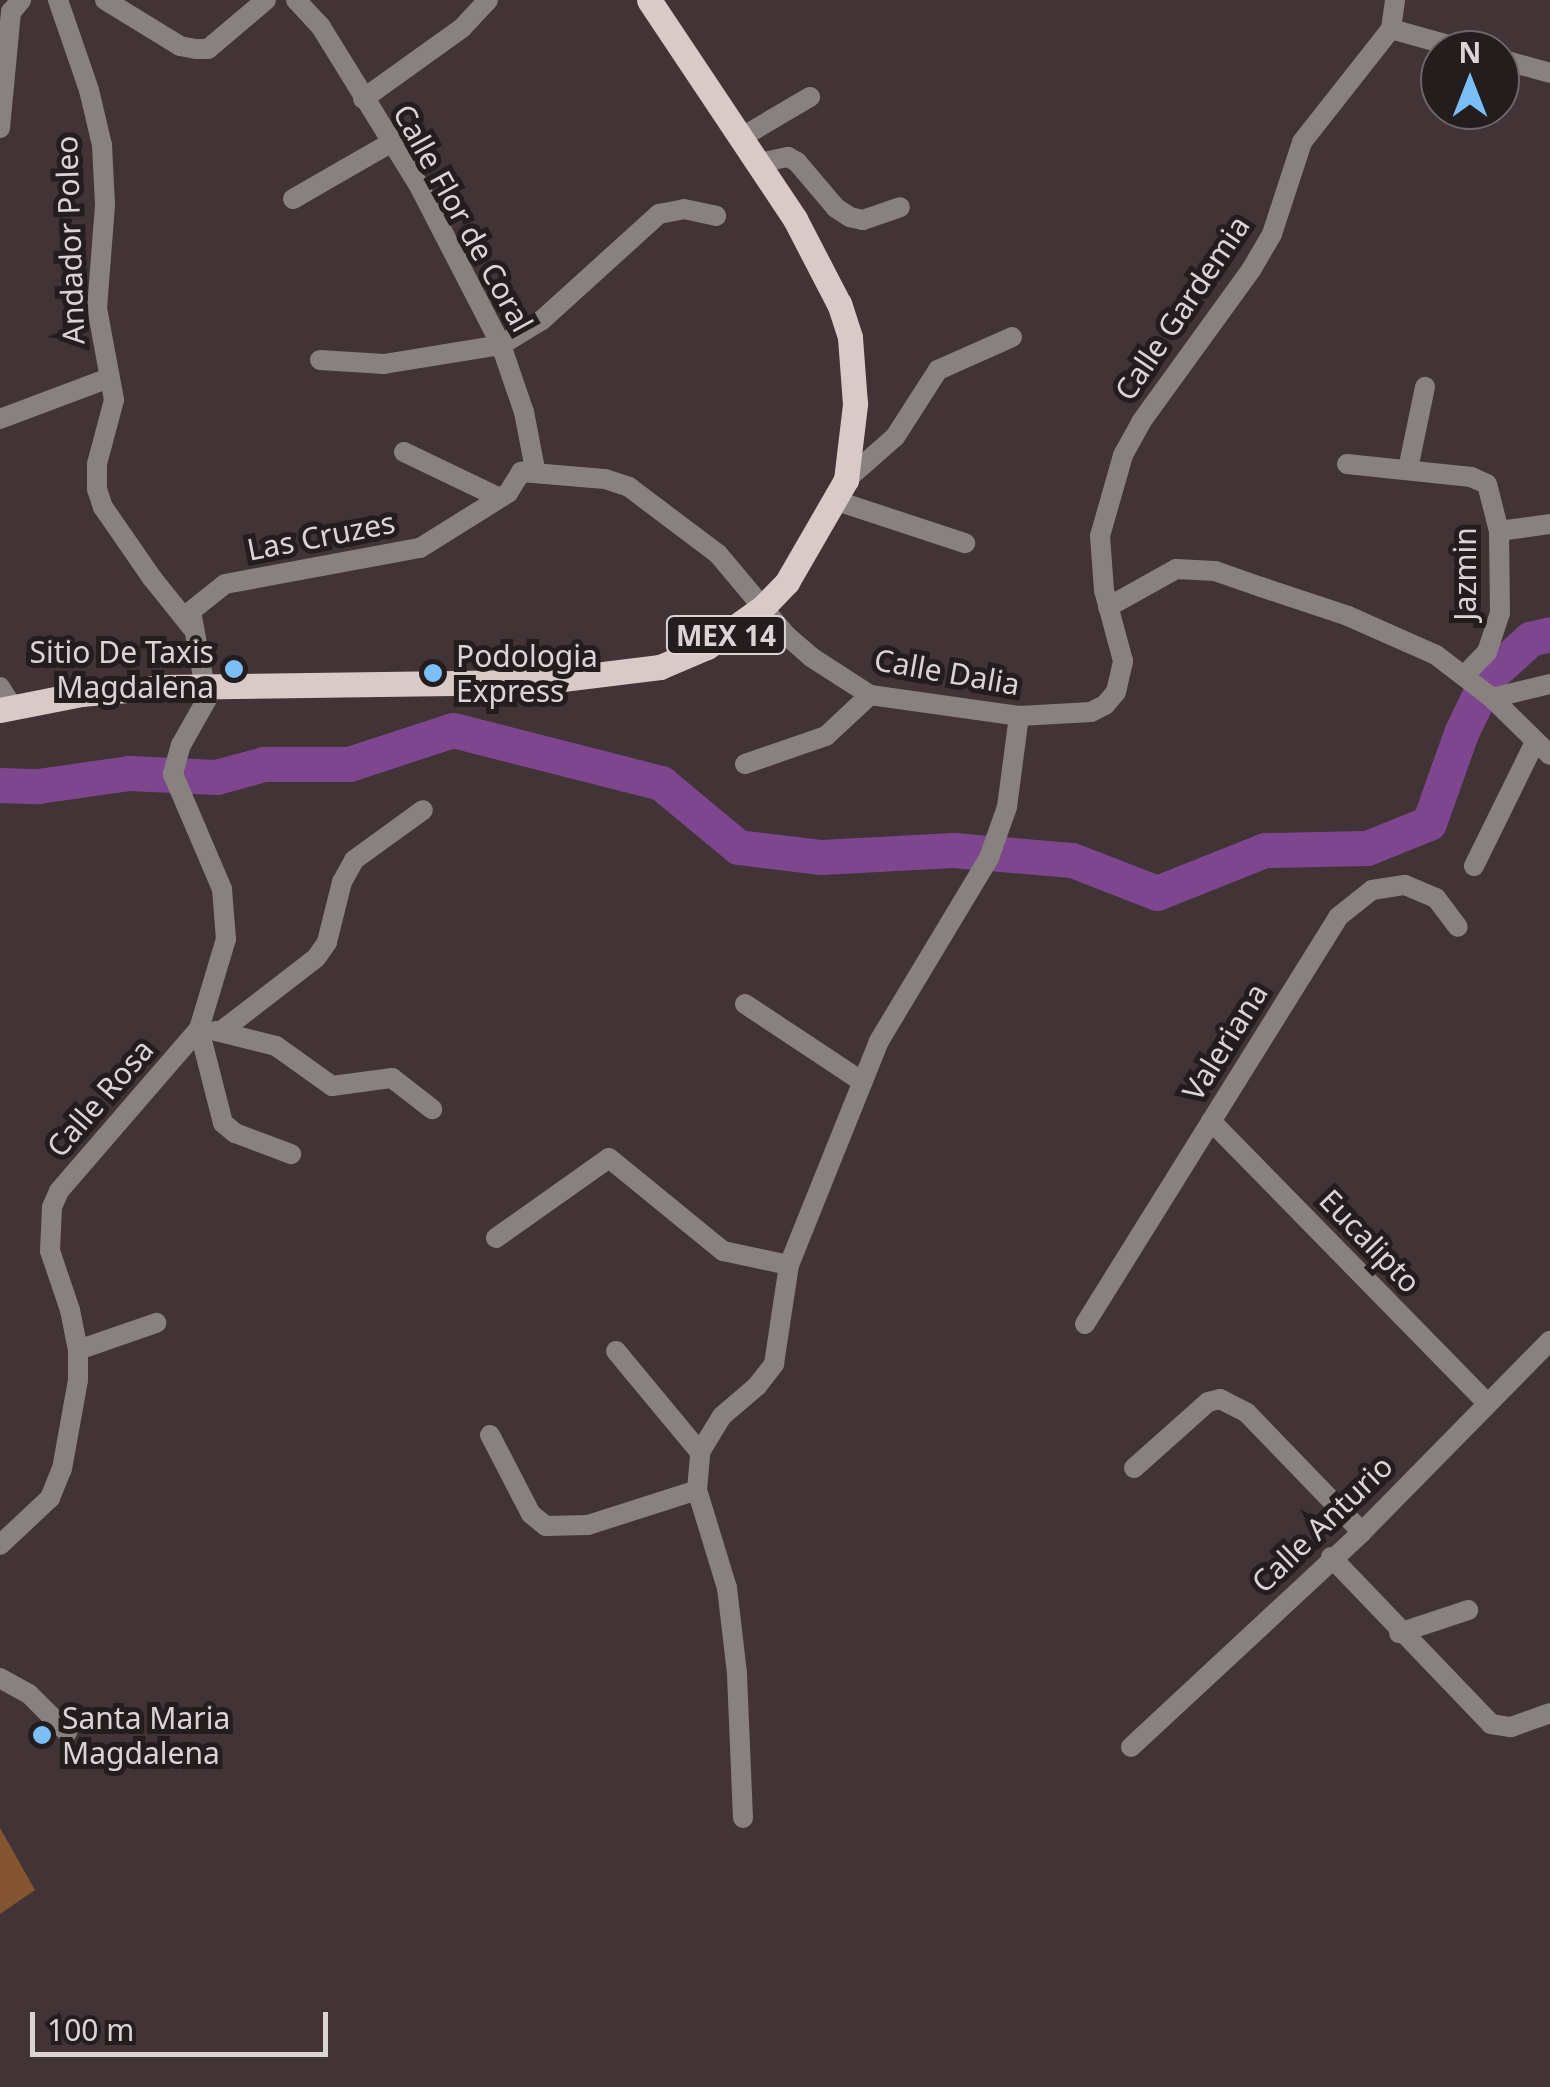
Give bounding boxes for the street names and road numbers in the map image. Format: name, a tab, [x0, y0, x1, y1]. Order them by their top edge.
street label: Calle Flor de Coral	[386, 98, 540, 338]
street label: Andador Poleo	[48, 135, 92, 345]
street label: Calle Gardemia	[1107, 209, 1257, 407]
street label: Las Cruzes	[244, 504, 398, 568]
street label: Jazmin	[1447, 527, 1483, 621]
road number: MEX 14	[664, 612, 788, 658]
street label: Calle Dalia	[871, 642, 1023, 702]
street label: Valeriana	[1175, 977, 1275, 1107]
street label: Calle Rosa	[39, 1032, 161, 1164]
street label: Eucalipto	[1312, 1182, 1428, 1300]
street label: Calle Anturio	[1244, 1448, 1400, 1600]

